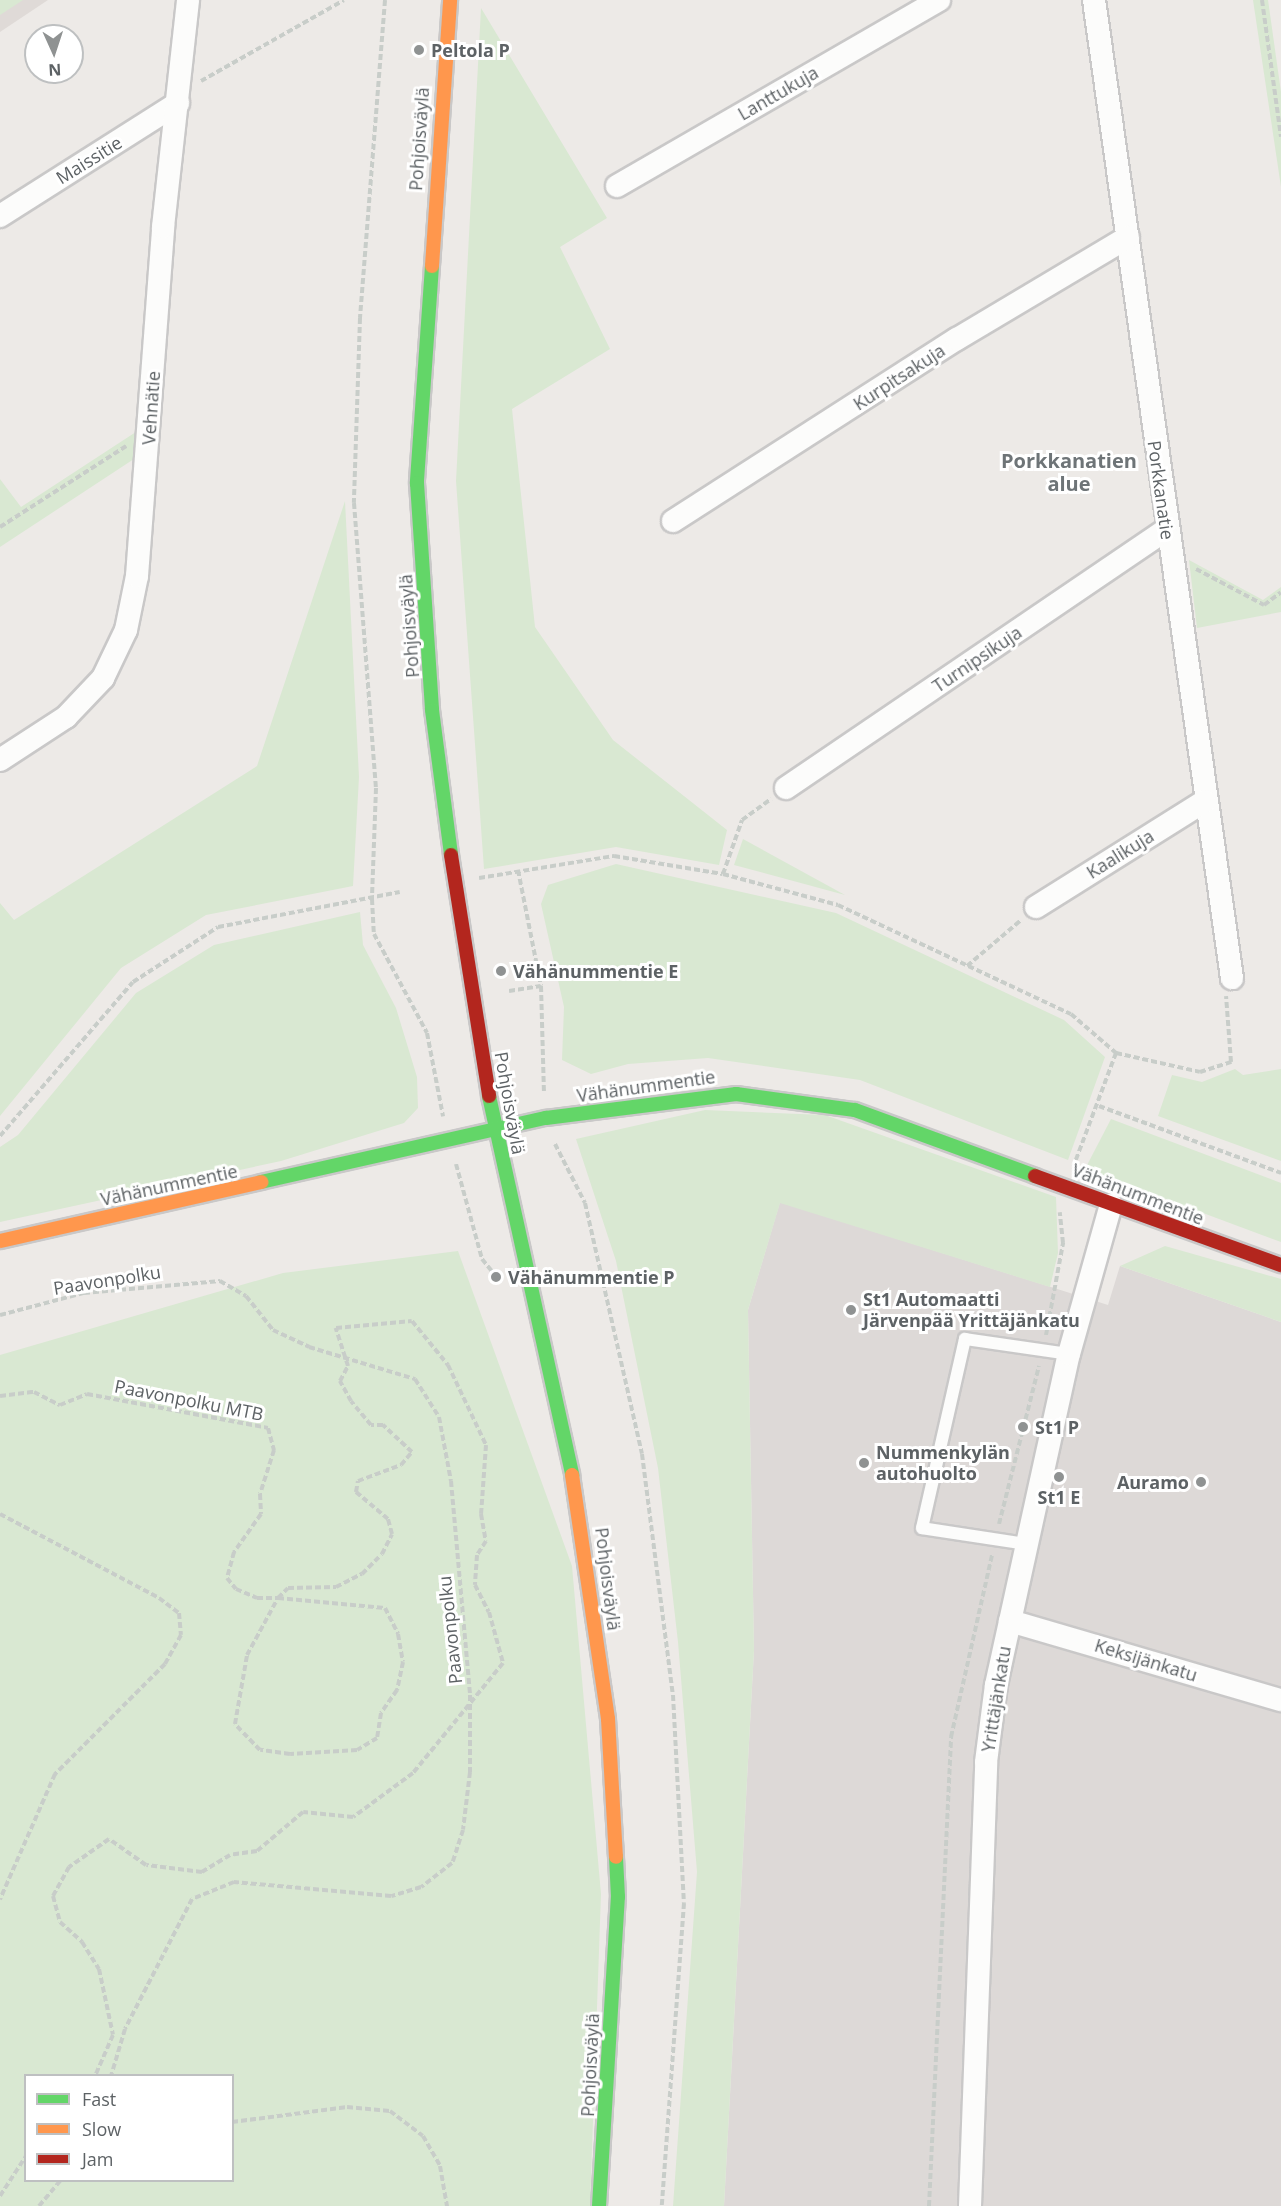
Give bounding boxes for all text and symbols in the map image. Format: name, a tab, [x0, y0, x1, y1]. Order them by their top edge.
north arrow	[24, 24, 84, 84]
place label: Peltola P	[431, 39, 510, 61]
marker: Peltola P	[412, 43, 426, 57]
text: N	[48, 59, 62, 81]
street label: Lanttukuja	[734, 61, 822, 125]
street label: Pohjoisväylä	[405, 86, 433, 192]
street label: Maissitie	[52, 131, 126, 189]
street label: Kurpitsakuja	[849, 339, 949, 415]
street label: Vehnätie	[138, 370, 164, 446]
street label: Porkkanatie	[1143, 439, 1179, 541]
district label: Porkkanatien alue	[1001, 449, 1137, 496]
street label: Pohjoisväylä	[395, 573, 423, 679]
street label: Turnipsikuja	[928, 621, 1026, 697]
street label: Kaalikuja	[1082, 825, 1158, 883]
place label: Vähänummentie E	[513, 960, 678, 982]
marker: Vähänummentie E	[494, 964, 508, 978]
street label: Pohjoisväylä	[490, 1050, 530, 1156]
street label: Vähänummentie	[575, 1066, 717, 1106]
street label: Vähänummentie	[1069, 1159, 1207, 1229]
street label: Vähänummentie	[99, 1160, 239, 1210]
street label: Paavonpolku	[52, 1261, 162, 1299]
place label: Vähänummentie P	[508, 1266, 675, 1288]
marker: Vähänummentie P	[489, 1270, 503, 1284]
place label: St1 Automaatti Järvenpää Yrittäjänkatu	[863, 1289, 1080, 1332]
marker: St1 Automaatti Järvenpää Yrittäjänkatu	[844, 1303, 858, 1317]
street label: Paavonpolku MTB	[113, 1375, 265, 1425]
place label: St1 P	[1035, 1416, 1079, 1438]
marker: St1 P	[1016, 1420, 1030, 1434]
place label: Nummenkylän autohuolto	[876, 1442, 1010, 1484]
marker: Nummenkylän autohuolto	[857, 1456, 871, 1470]
marker: St1 E	[1052, 1470, 1066, 1484]
place label: Auramo	[1117, 1471, 1189, 1493]
marker: Auramo	[1194, 1475, 1208, 1489]
place label: St1 E	[1038, 1486, 1080, 1508]
street label: Pohjoisväylä	[591, 1526, 625, 1632]
street label: Paavonpolku	[434, 1575, 466, 1685]
street label: Keksijänkatu	[1092, 1634, 1200, 1686]
street label: Yrittäjänkatu	[977, 1644, 1015, 1754]
street label: Pohjoisväylä	[576, 2013, 604, 2117]
legend	[24, 2074, 234, 2182]
text: Fast	[82, 2087, 116, 2111]
text: Slow	[82, 2117, 121, 2141]
text: Jam	[82, 2147, 114, 2171]

